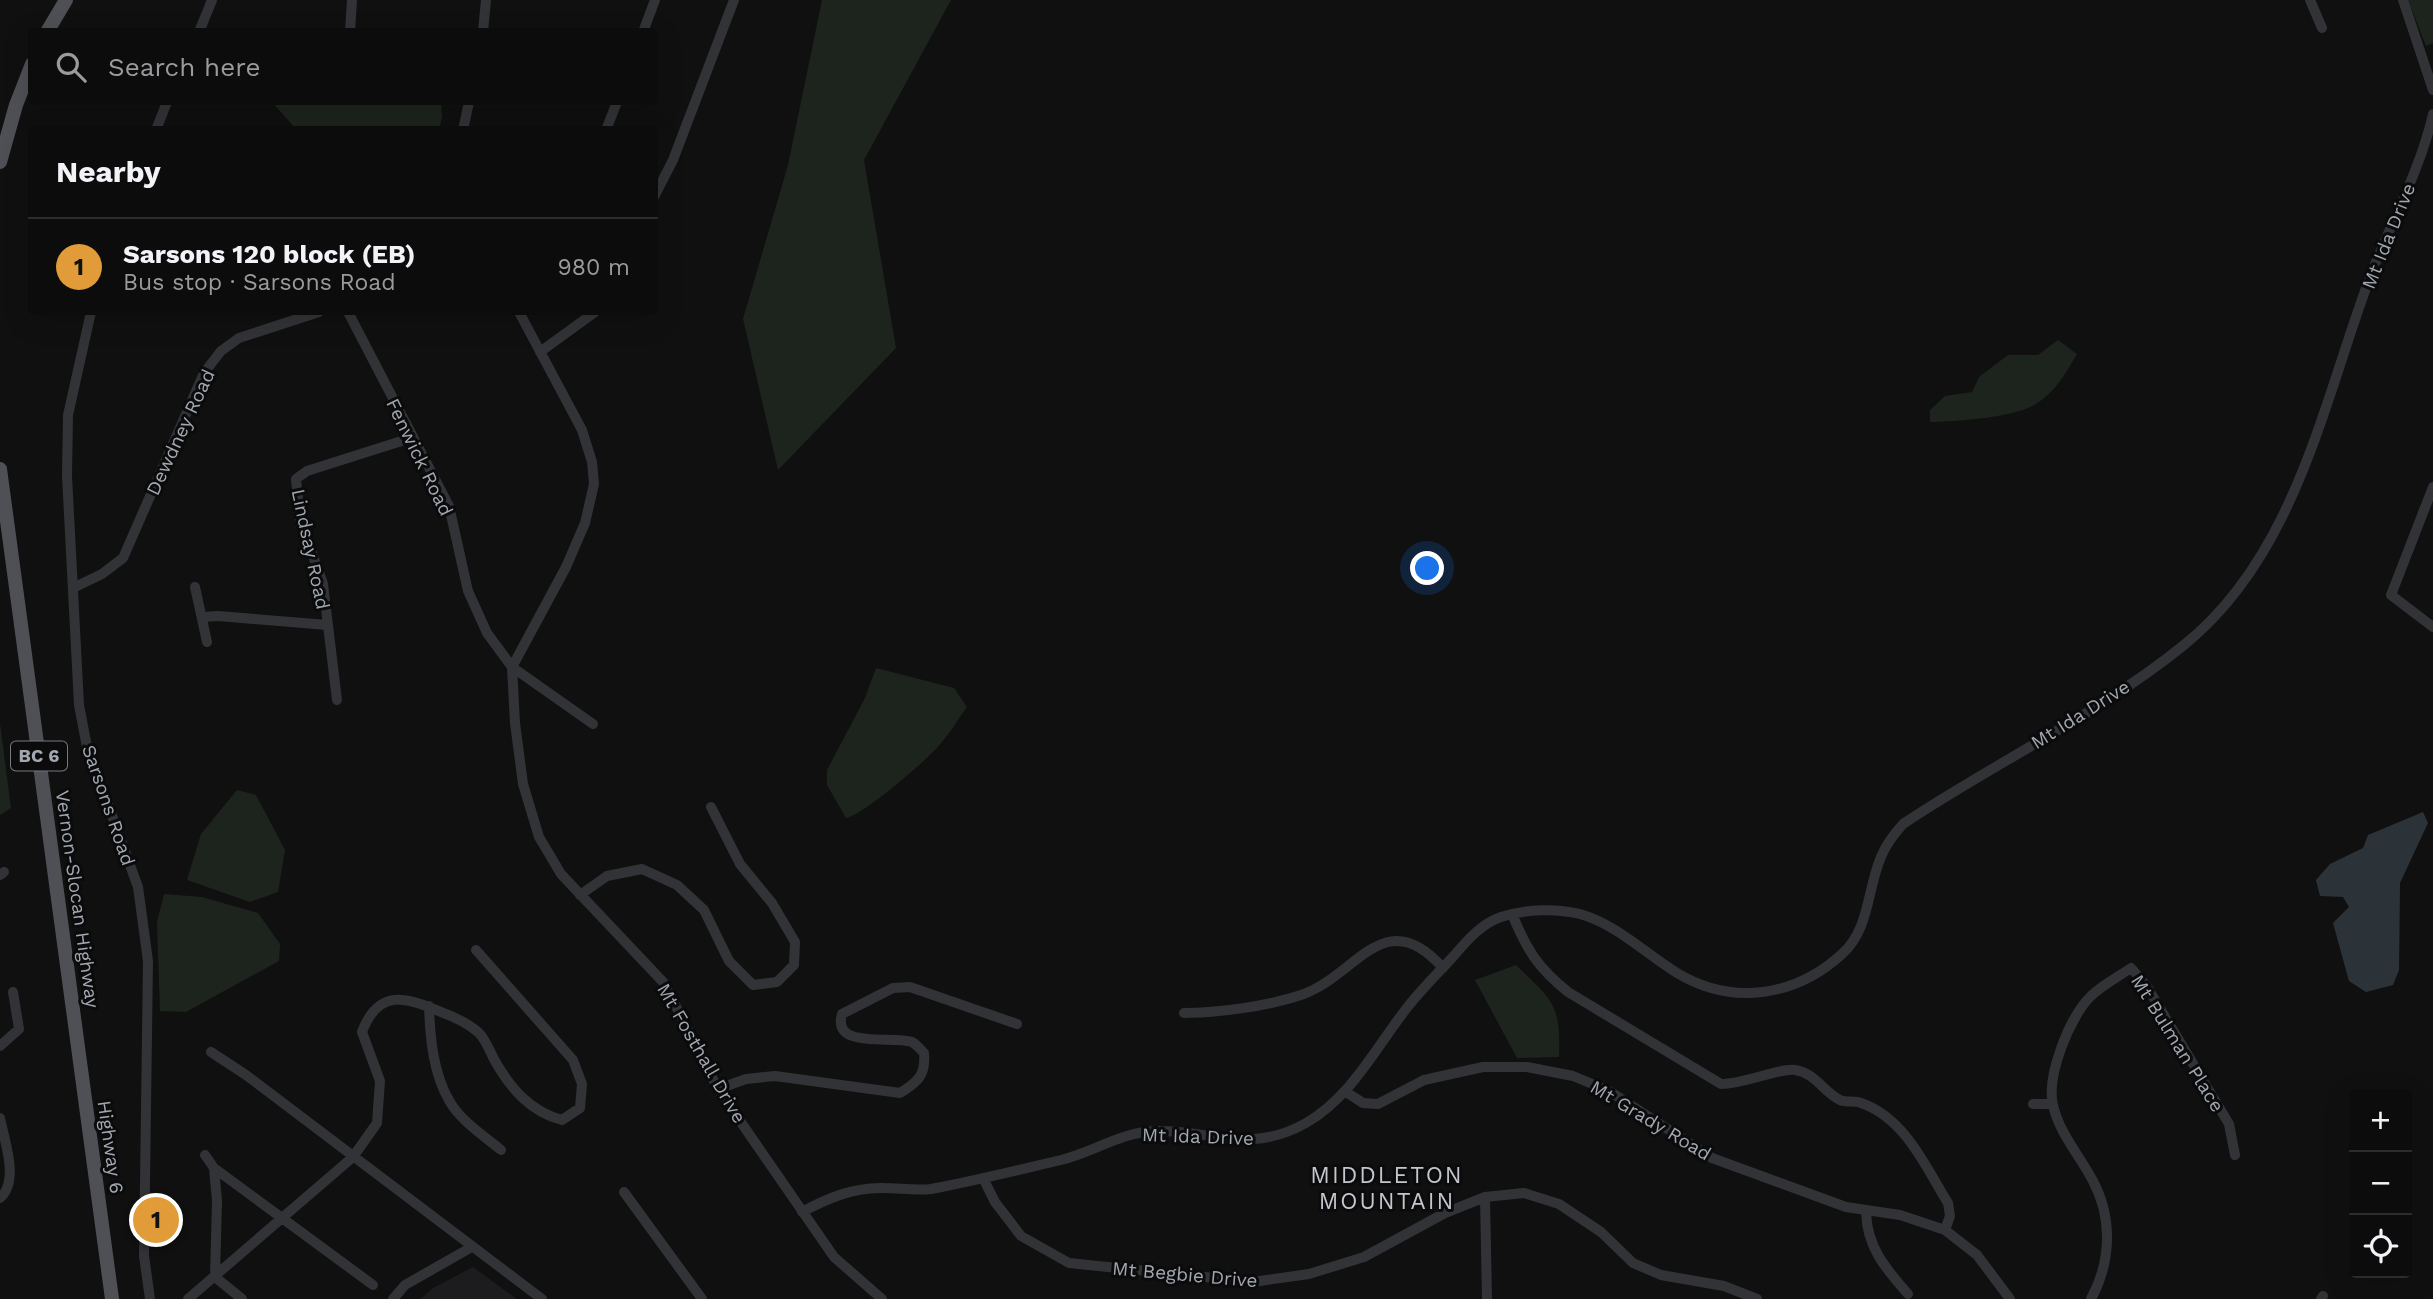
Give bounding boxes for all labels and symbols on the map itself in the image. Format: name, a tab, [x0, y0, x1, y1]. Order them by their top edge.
street label: Mt Ida Drive	[2357, 180, 2420, 292]
street label: Dewdney Road	[141, 366, 220, 499]
street label: Fenwick Road	[381, 395, 458, 520]
street label: Lindsay Road	[287, 487, 334, 611]
your location	[1410, 551, 1444, 585]
street label: Mt Ida Drive	[2027, 675, 2134, 754]
road number: BC 6	[11, 742, 67, 770]
street label: Sarsons Road	[77, 742, 140, 869]
street label: Vernon-Slocan Highway	[51, 789, 104, 1010]
street label: Mt Bulman Place	[2126, 970, 2229, 1116]
street label: Mt Fosthall Drive	[652, 979, 751, 1127]
street label: Mt Grady Road	[1586, 1075, 1715, 1166]
street label: Highway 6	[93, 1099, 128, 1195]
street label: Mt Ida Drive	[1142, 1123, 1254, 1150]
district label: MIDDLETON MOUNTAIN	[1310, 1162, 1464, 1215]
pin: 1	[133, 1194, 179, 1246]
street label: Mt Begbie Drive	[1111, 1257, 1259, 1292]

